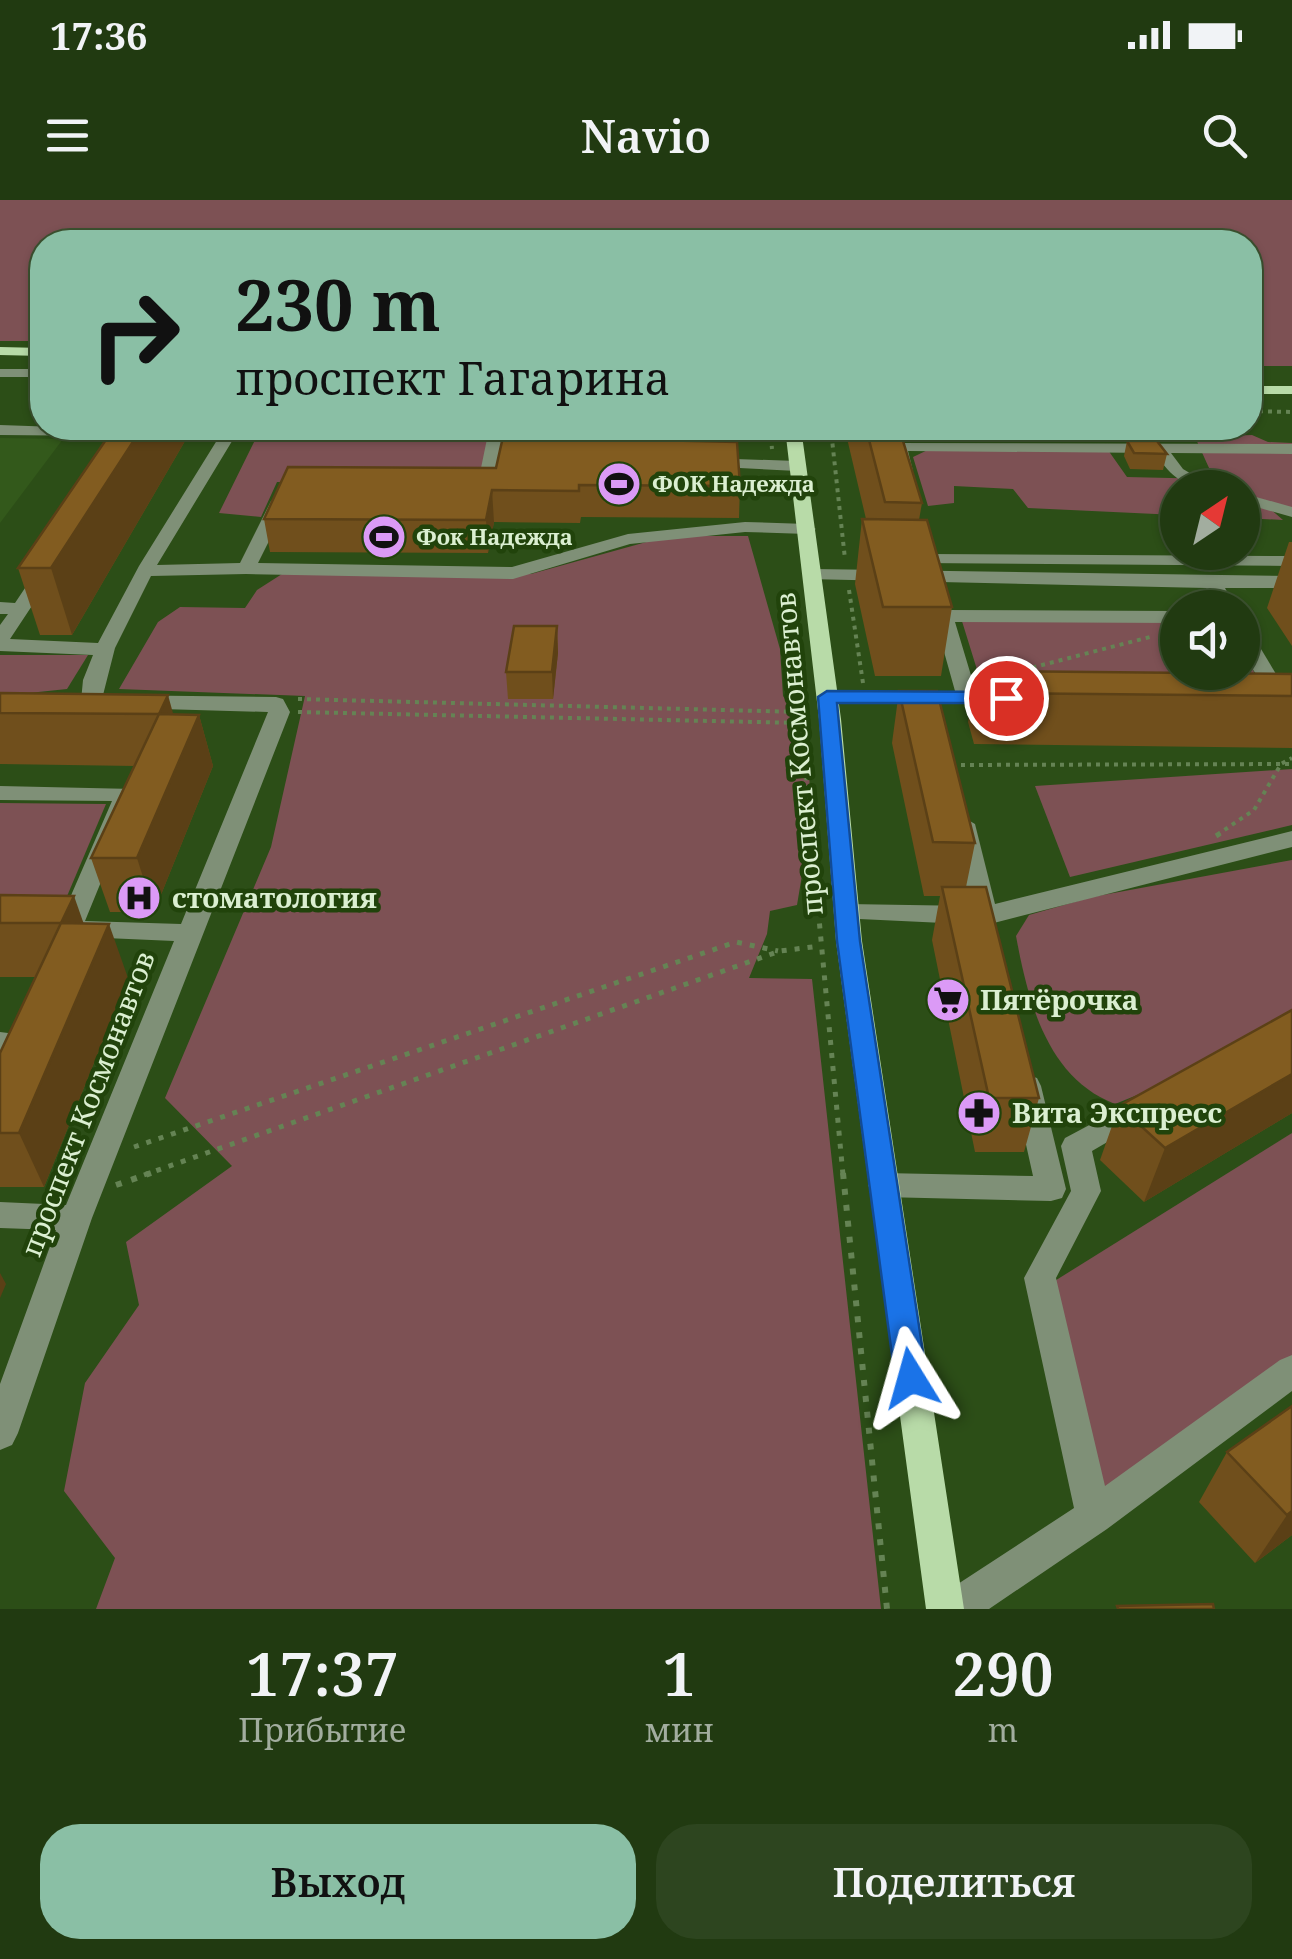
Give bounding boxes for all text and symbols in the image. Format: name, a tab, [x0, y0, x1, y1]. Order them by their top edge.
text: 17:36	[50, 9, 147, 61]
text: Navio	[581, 105, 711, 166]
icon: menu	[40, 108, 95, 163]
icon: search	[1197, 108, 1252, 163]
text: 230 m	[235, 256, 441, 352]
icon: right	[70, 270, 200, 400]
text: проспект Гагарина	[235, 347, 670, 408]
sports icon: ФОК Надежда	[596, 461, 642, 507]
place label: ФОК Надежда	[652, 468, 815, 498]
north arrow	[1160, 470, 1260, 570]
map controls	[1160, 470, 1260, 690]
sports icon: Фок Надежда	[361, 514, 407, 560]
place label: Фок Надежда	[416, 521, 573, 551]
button: sound	[1160, 590, 1260, 690]
street label: проспект Космонавтов	[765, 591, 831, 917]
pin	[964, 656, 1049, 741]
icon: arrive	[979, 671, 1034, 726]
hospital icon: стоматология	[116, 875, 162, 921]
place label: стоматология	[172, 878, 377, 916]
street label: проспект Космонавтов	[11, 946, 163, 1262]
supermarket icon: Пятёрочка	[925, 977, 971, 1023]
place label: Пятёрочка	[980, 980, 1138, 1018]
pharmacy icon: Вита Экспресс	[956, 1090, 1002, 1136]
place label: Вита Экспресс	[1012, 1093, 1222, 1131]
position arrow	[859, 1326, 963, 1430]
text: 17:37	[246, 1632, 399, 1714]
text: 1	[662, 1632, 696, 1714]
text: 290	[952, 1632, 1054, 1714]
text: Прибытие	[238, 1708, 406, 1751]
text: мин	[644, 1708, 714, 1751]
text: m	[988, 1708, 1018, 1751]
button: Выход	[40, 1824, 636, 1939]
button: Поделиться	[656, 1824, 1252, 1939]

